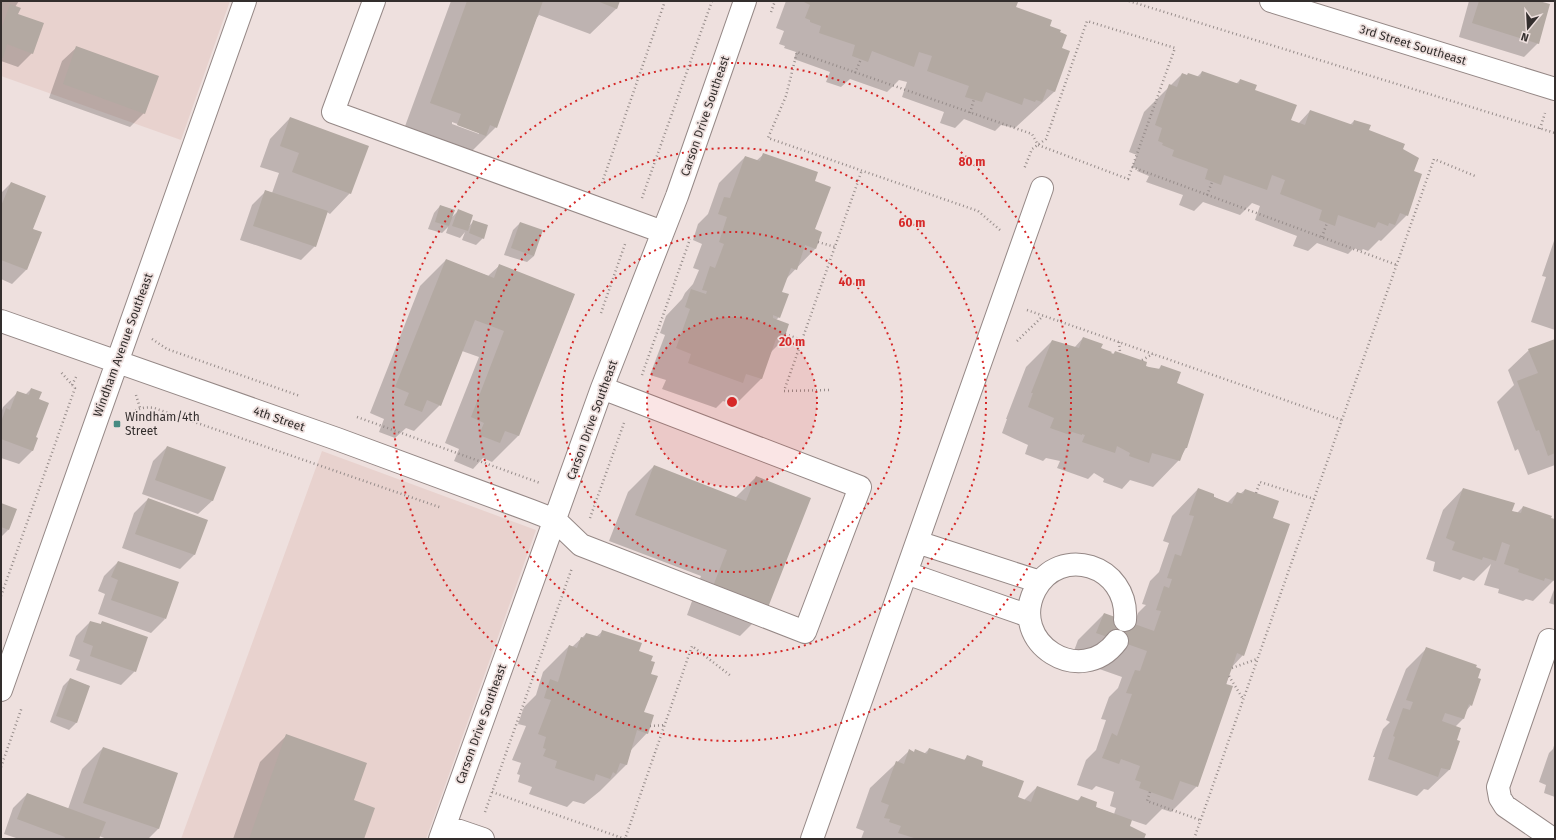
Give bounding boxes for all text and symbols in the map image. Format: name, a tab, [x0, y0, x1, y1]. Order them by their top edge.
north arrow	[1508, 8, 1548, 48]
street label: 3rd Street Southeast	[1358, 22, 1469, 68]
text: N	[1520, 30, 1531, 44]
street label: Carson Drive Southeast	[678, 53, 732, 178]
text: 80 m	[959, 155, 985, 169]
text: 60 m	[899, 216, 925, 230]
street label: Windham Avenue Southeast	[90, 270, 156, 419]
text: 40 m	[839, 275, 865, 289]
text: 20 m	[779, 335, 805, 349]
street label: Carson Drive Southeast	[564, 358, 620, 482]
centre of rings	[725, 395, 739, 409]
street label: 4th Street	[251, 404, 307, 435]
place label: Windham/4th Street	[125, 410, 200, 438]
marker: Windham/4th Street	[112, 419, 122, 429]
street label: Carson Drive Southeast	[453, 662, 509, 786]

